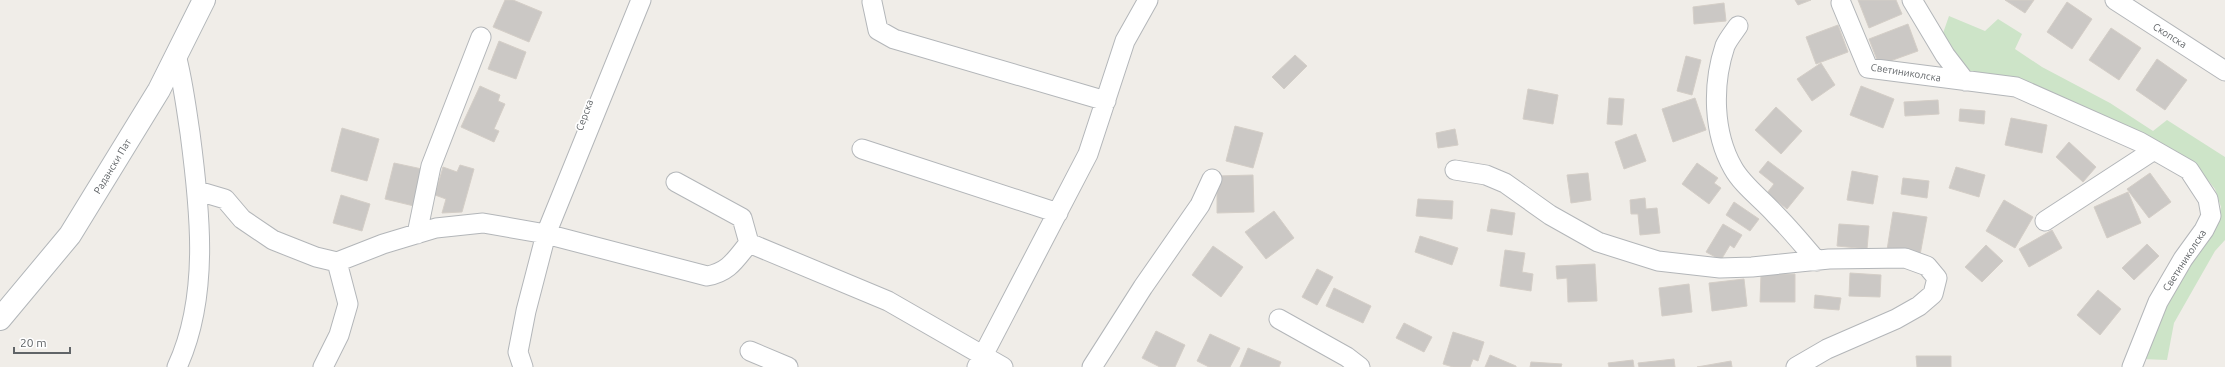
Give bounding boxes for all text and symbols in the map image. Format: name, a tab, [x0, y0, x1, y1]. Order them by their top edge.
street label: Скопска	[2151, 21, 2189, 50]
street label: Светиниколска	[1870, 62, 1942, 83]
street label: Серска	[574, 98, 595, 132]
street label: Радански Пат	[92, 136, 133, 196]
street label: Светиниколска	[2161, 228, 2208, 293]
scale bar	[14, 329, 70, 355]
text: 20 m	[20, 336, 47, 349]

